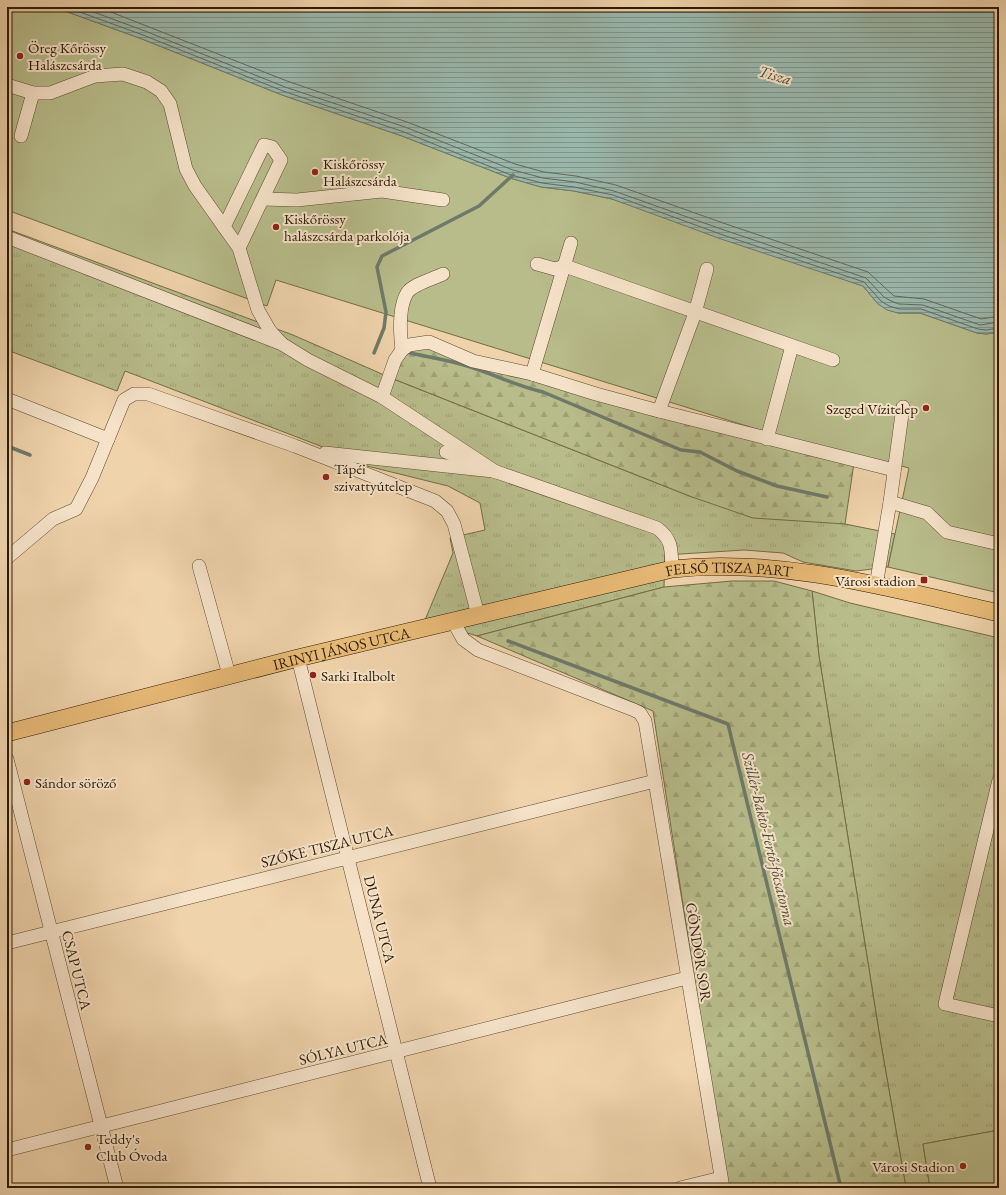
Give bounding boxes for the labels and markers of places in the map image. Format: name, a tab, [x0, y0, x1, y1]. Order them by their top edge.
place label: Öreg Kőrössy Halászcsárda	[28, 38, 106, 74]
marker: Öreg Kőrössy Halászcsárda	[15, 51, 25, 61]
place label: Kiskőrössy Halászcsárda	[323, 154, 397, 190]
marker: Kiskőrössy Halászcsárda	[310, 167, 320, 177]
place label: Kiskőrössy halászcsárda parkolója	[284, 209, 409, 245]
marker: Kiskőrössy halászcsárda parkolója	[271, 222, 281, 232]
place label: Szeged Vízitelep	[826, 399, 918, 418]
marker: Szeged Vízitelep	[921, 403, 931, 413]
place label: Tápéi szivattyútelep	[334, 459, 412, 495]
marker: Tápéi szivattyútelep	[321, 472, 331, 482]
place label: Városi stadion	[835, 571, 916, 590]
marker: Városi stadion	[919, 575, 929, 585]
place label: Sarki Italbolt	[321, 666, 396, 685]
marker: Sarki Italbolt	[308, 670, 318, 680]
place label: Sándor söröző	[35, 773, 116, 792]
marker: Sándor söröző	[22, 777, 32, 787]
place label: Teddy's Club Óvoda	[96, 1129, 168, 1165]
marker: Teddy's Club Óvoda	[83, 1142, 93, 1152]
place label: Városi Stadion	[872, 1157, 955, 1176]
marker: Városi Stadion	[958, 1161, 968, 1171]

